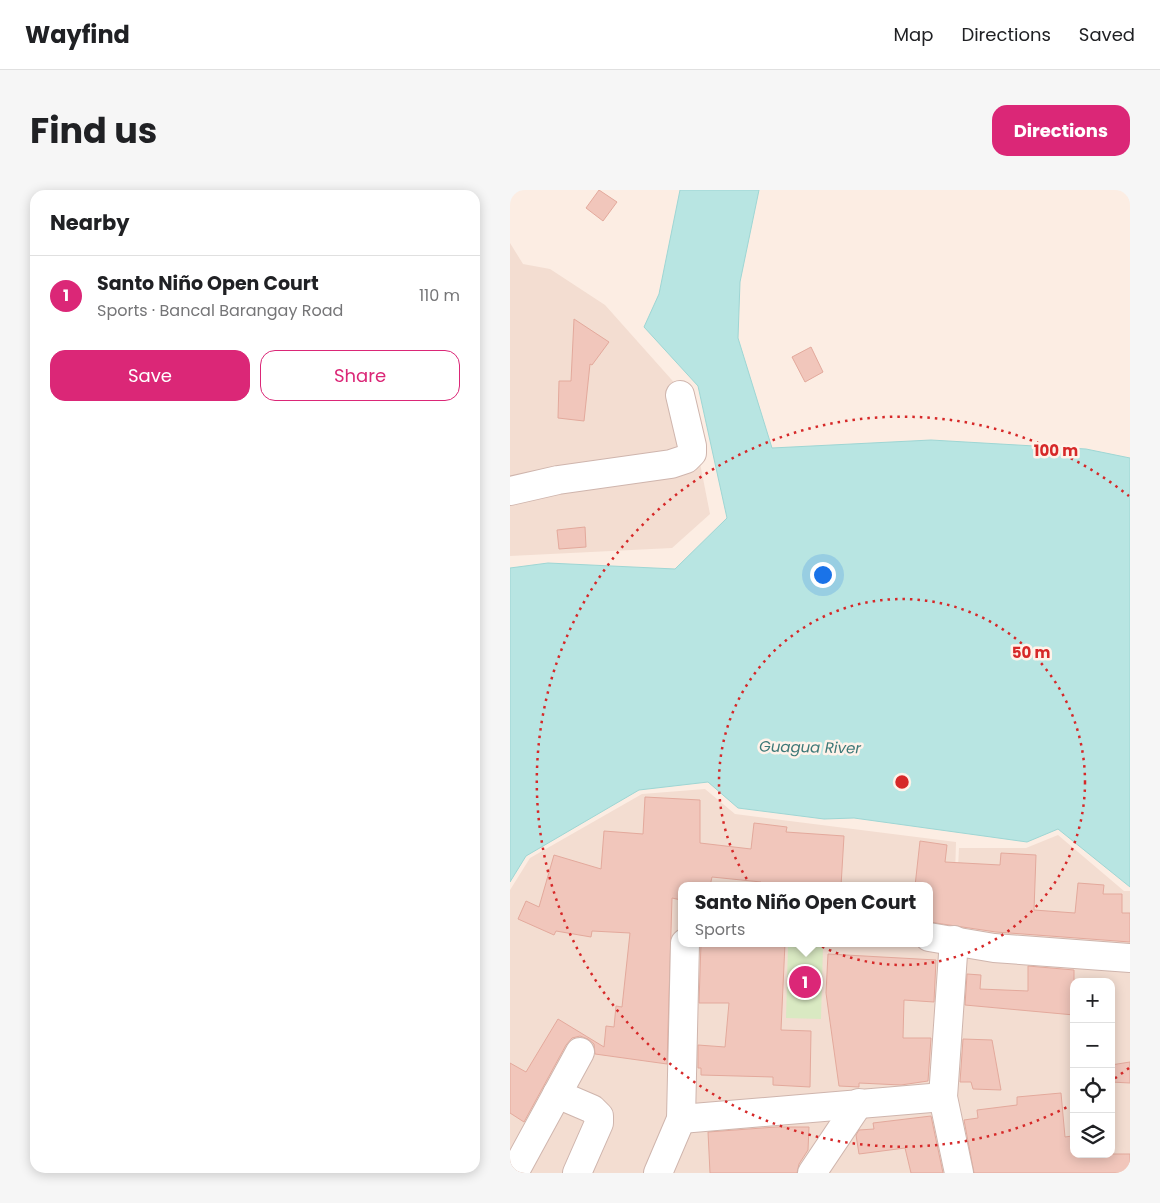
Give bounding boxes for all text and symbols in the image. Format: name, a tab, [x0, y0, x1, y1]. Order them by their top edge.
text: Wayfind	[25, 18, 130, 51]
text: Map	[894, 22, 933, 47]
text: Directions	[961, 22, 1051, 47]
text: Saved	[1079, 22, 1135, 47]
button: Directions	[992, 105, 1130, 156]
text: Find us	[30, 106, 157, 155]
text: Nearby	[50, 208, 130, 237]
text: Santo Niño Open Court	[97, 270, 319, 297]
text: 1	[63, 284, 69, 307]
text: 110 m	[419, 284, 460, 307]
text: Sports · Bancal Barangay Road	[97, 299, 343, 322]
button: Save	[50, 350, 250, 401]
button: Share	[260, 350, 460, 401]
text: 100 m	[1034, 440, 1078, 461]
your location	[810, 562, 836, 588]
text: 50 m	[1012, 642, 1050, 663]
water label: Guagua River	[759, 736, 862, 758]
centre of rings	[893, 773, 911, 791]
popup	[678, 882, 933, 947]
text: Santo Niño Open Court	[695, 889, 916, 916]
text: Sports	[695, 918, 745, 941]
pin: 1	[789, 963, 821, 1001]
map controls	[1070, 978, 1115, 1158]
button: +	[1070, 978, 1115, 1023]
button: −	[1070, 1023, 1115, 1068]
button: locate	[1070, 1068, 1115, 1113]
button: layers	[1070, 1113, 1115, 1158]

